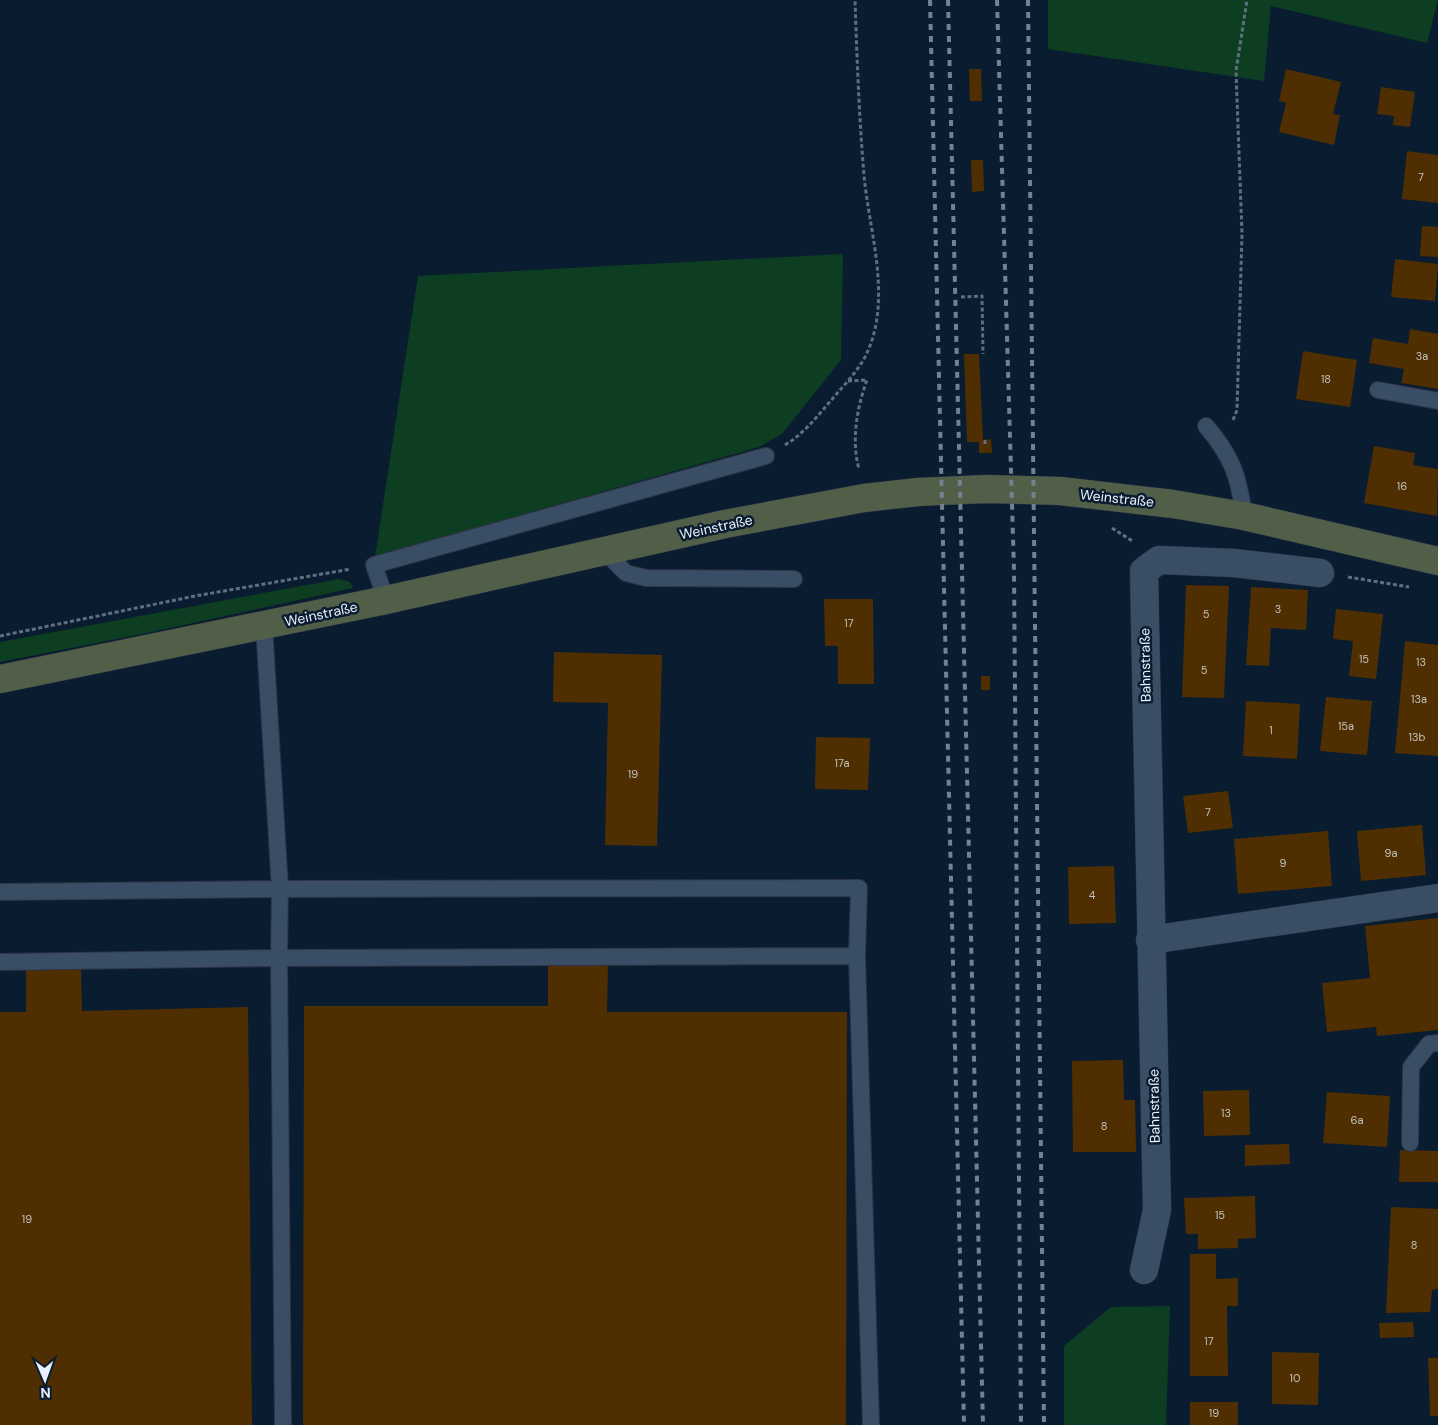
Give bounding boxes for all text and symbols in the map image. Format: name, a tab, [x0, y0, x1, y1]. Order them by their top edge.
house number: 7	[1418, 170, 1424, 184]
house number: 3a	[1416, 349, 1428, 363]
house number: 18	[1321, 372, 1331, 386]
house number: 16	[1397, 479, 1407, 493]
street label: Weinstraße	[1079, 485, 1155, 511]
street label: Weinstraße	[678, 510, 754, 544]
street label: Weinstraße	[283, 597, 359, 631]
house number: 3	[1275, 602, 1281, 616]
house number: 5	[1203, 607, 1210, 621]
house number: 17	[844, 616, 854, 630]
street label: Bahnstraße	[1135, 628, 1155, 702]
house number: 15	[1359, 652, 1369, 666]
house number: 13	[1416, 655, 1426, 669]
house number: 5	[1201, 663, 1208, 677]
house number: 13a	[1411, 692, 1427, 706]
house number: 15a	[1338, 719, 1354, 733]
house number: 1	[1269, 723, 1273, 737]
house number: 13b	[1409, 730, 1426, 744]
house number: 17a	[835, 756, 849, 770]
house number: 19	[628, 767, 638, 781]
house number: 7	[1205, 805, 1211, 819]
house number: 9a	[1385, 846, 1397, 860]
house number: 9	[1280, 856, 1287, 870]
house number: 4	[1089, 888, 1096, 902]
street label: Bahnstraße	[1144, 1069, 1164, 1143]
house number: 13	[1221, 1106, 1231, 1120]
house number: 6a	[1351, 1113, 1363, 1127]
house number: 8	[1101, 1119, 1107, 1133]
house number: 15	[1215, 1208, 1225, 1222]
house number: 19	[22, 1212, 32, 1226]
house number: 8	[1411, 1238, 1417, 1252]
house number: 17	[1204, 1334, 1214, 1348]
north arrow	[20, 1355, 70, 1405]
house number: 10	[1290, 1371, 1300, 1385]
text: N	[40, 1384, 51, 1402]
house number: 19	[1209, 1406, 1219, 1420]

